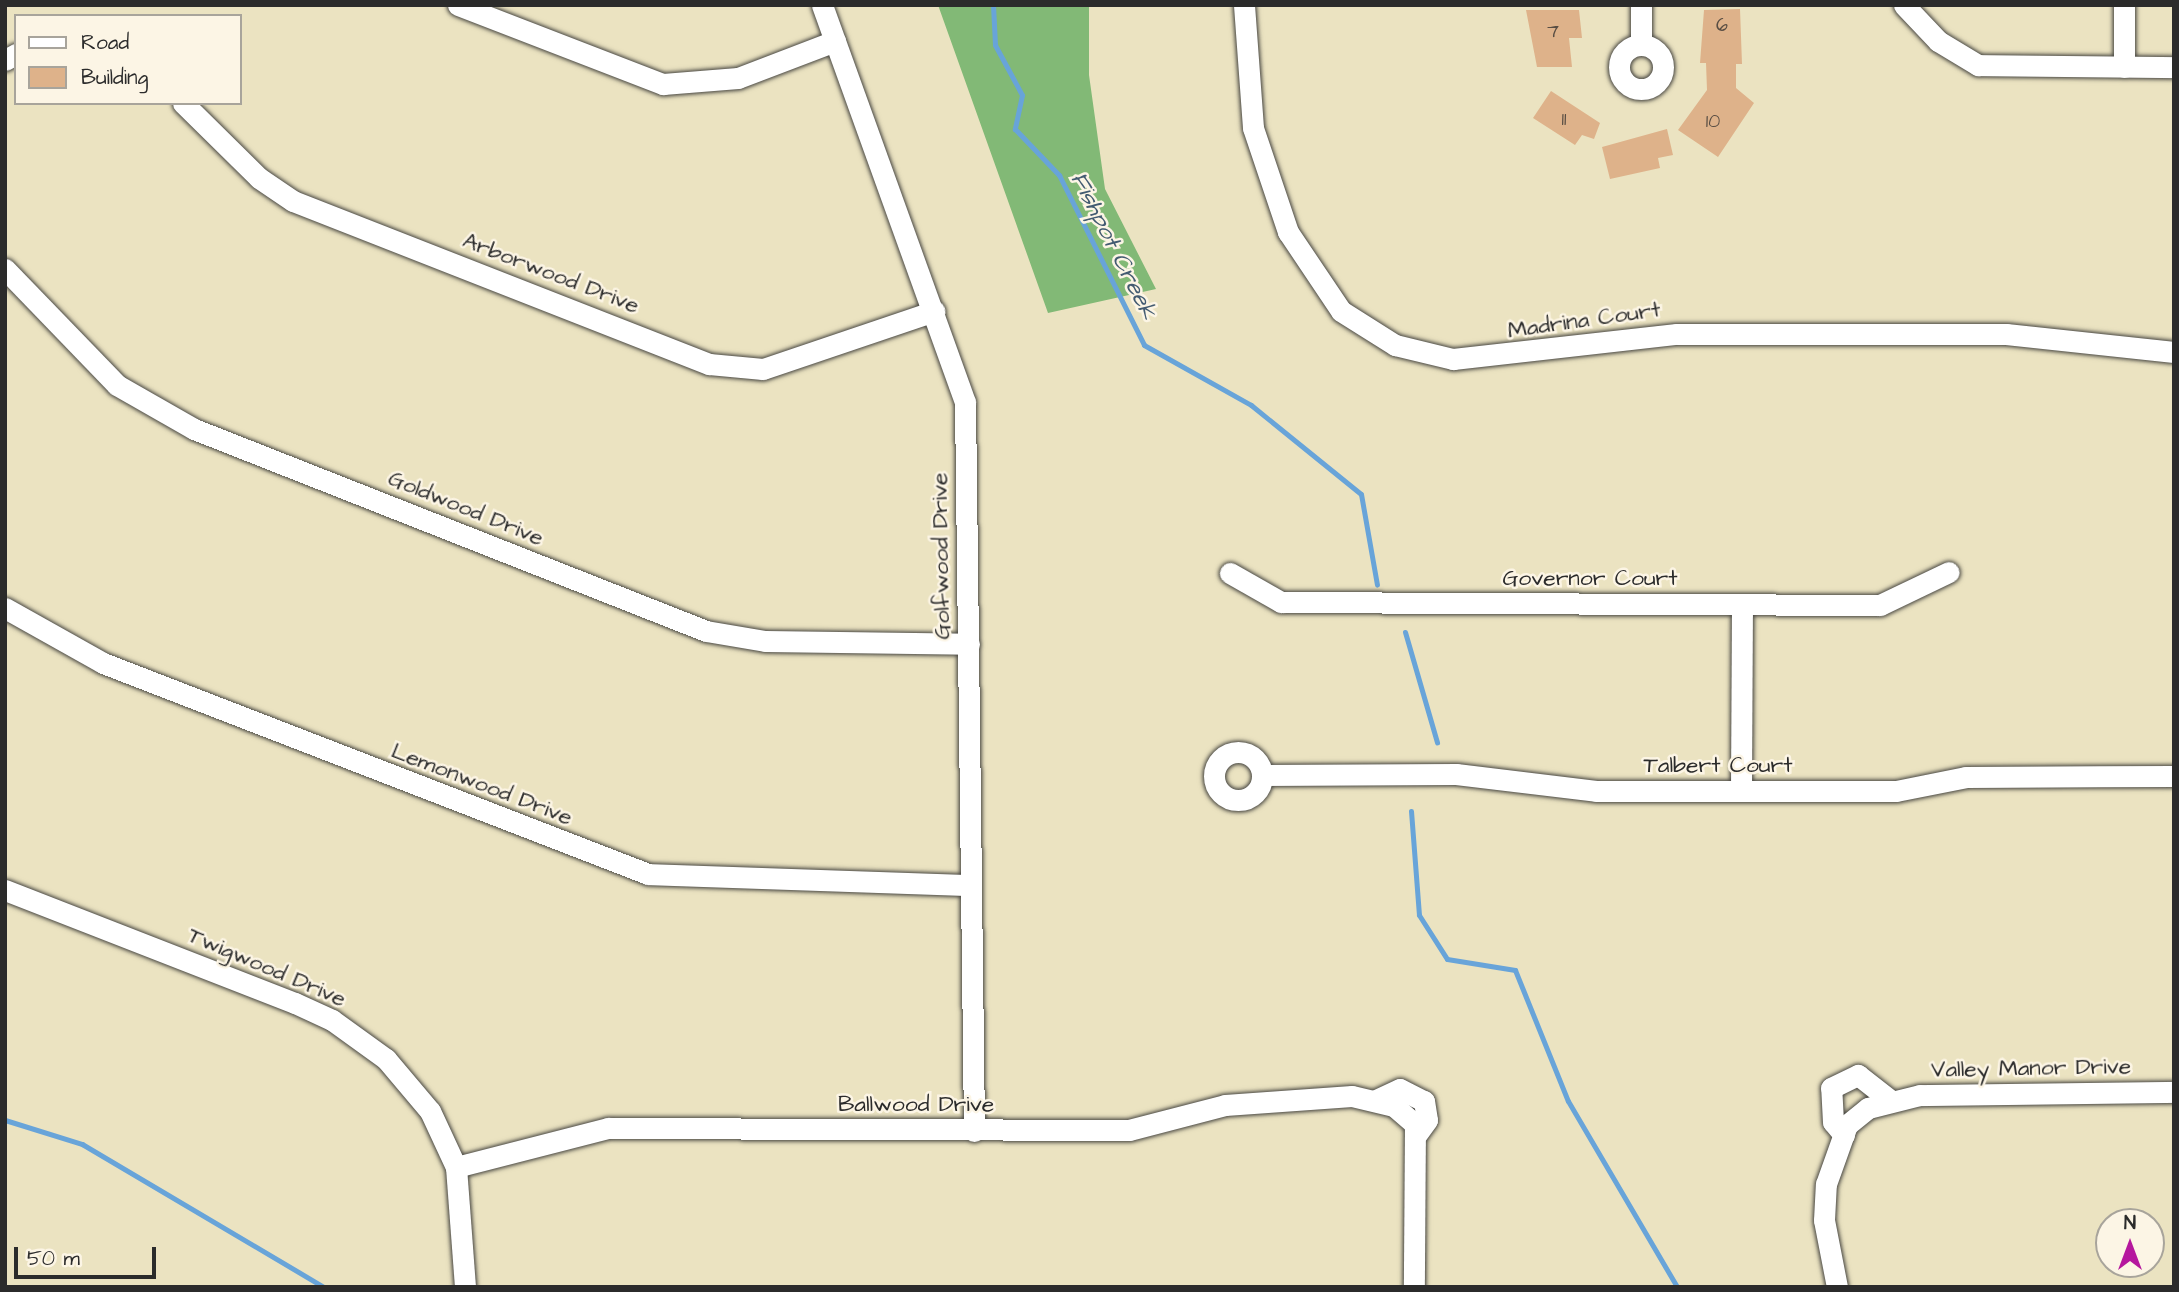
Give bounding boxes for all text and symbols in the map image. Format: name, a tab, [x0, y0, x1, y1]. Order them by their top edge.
legend	[14, 14, 242, 105]
house number: 6	[1716, 15, 1728, 37]
house number: 7	[1547, 21, 1559, 43]
text: Road	[81, 28, 129, 57]
text: Building	[81, 63, 148, 92]
house number: 11	[1562, 109, 1566, 131]
house number: 10	[1706, 111, 1720, 133]
water label: Fishpot Creek	[1064, 168, 1162, 324]
street label: Arborwood Drive	[459, 227, 643, 319]
street label: Madrina Court	[1506, 296, 1662, 344]
street label: Goldwood Drive	[384, 464, 548, 552]
street label: Golfwood Drive	[926, 472, 956, 640]
street label: Governor Court	[1502, 564, 1678, 592]
street label: Lemonwood Drive	[388, 737, 576, 831]
street label: Talbert Court	[1643, 751, 1793, 779]
street label: Twigwood Drive	[184, 921, 350, 1013]
street label: Valley Manor Drive	[1931, 1052, 2131, 1084]
street label: Ballwood Drive	[838, 1090, 994, 1118]
north arrow	[2095, 1208, 2165, 1278]
text: N	[2124, 1210, 2136, 1237]
scale bar	[18, 1232, 159, 1276]
text: 50 m	[27, 1244, 80, 1273]

